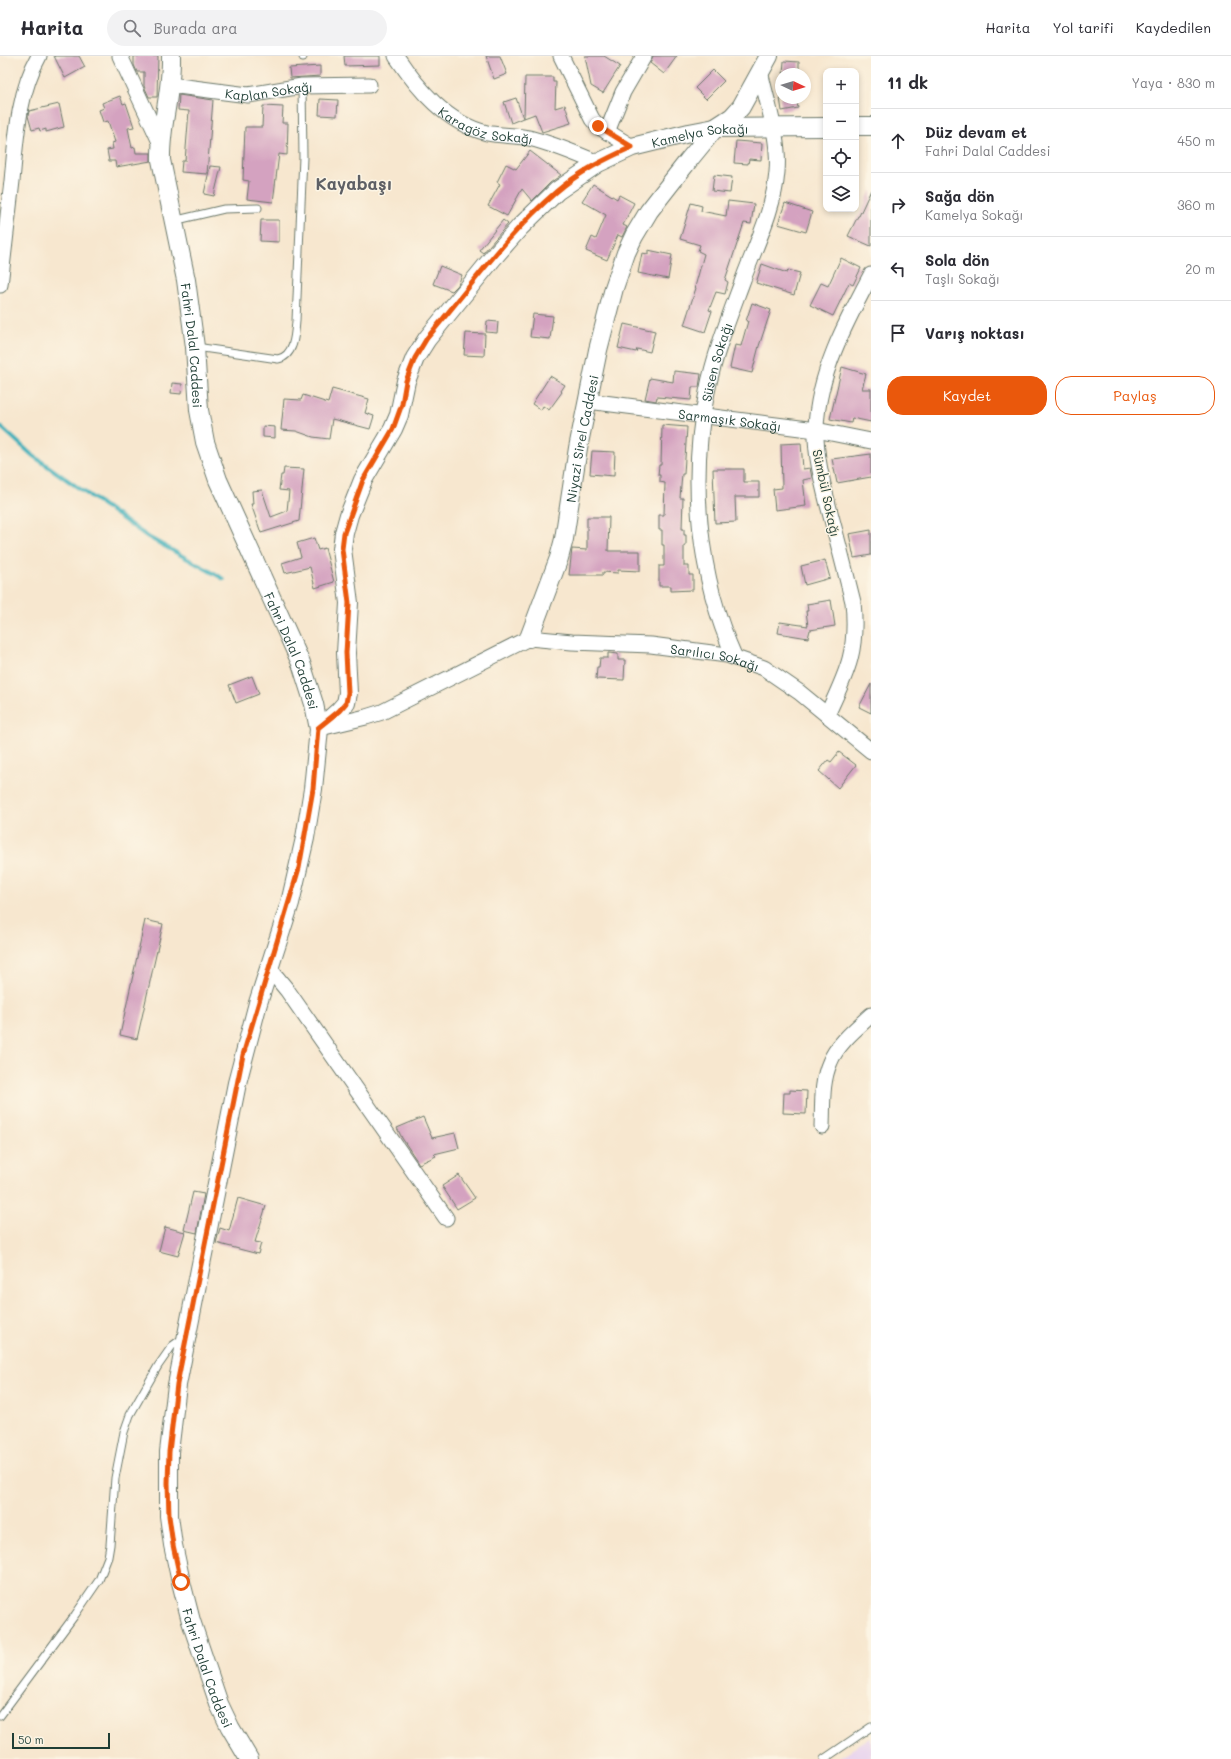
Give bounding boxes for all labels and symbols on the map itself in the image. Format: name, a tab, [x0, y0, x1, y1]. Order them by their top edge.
north arrow	[775, 68, 811, 104]
street label: Kaplan Sokağı	[224, 77, 313, 104]
street label: Karagöz Sokağı	[436, 102, 535, 147]
route end	[589, 117, 607, 135]
street label: Kamelya Sokağı	[650, 119, 749, 150]
district label: Kayabaşı	[315, 172, 393, 195]
street label: Fahri Dalal Caddesi	[178, 282, 207, 408]
street label: Süsen Sokağı	[697, 320, 735, 403]
street label: Niyazi Sirel Caddesi	[561, 373, 601, 504]
street label: Sarmaşık Sokağı	[677, 404, 782, 434]
street label: Sümbül Sokağı	[809, 448, 845, 538]
street label: Fahri Dalal Caddesi	[261, 589, 323, 711]
street label: Sarılıcı Sokağı	[669, 639, 762, 674]
route start	[172, 1573, 190, 1591]
street label: Fahri Dalal Caddesi	[180, 1606, 237, 1730]
scale bar	[12, 1731, 110, 1750]

